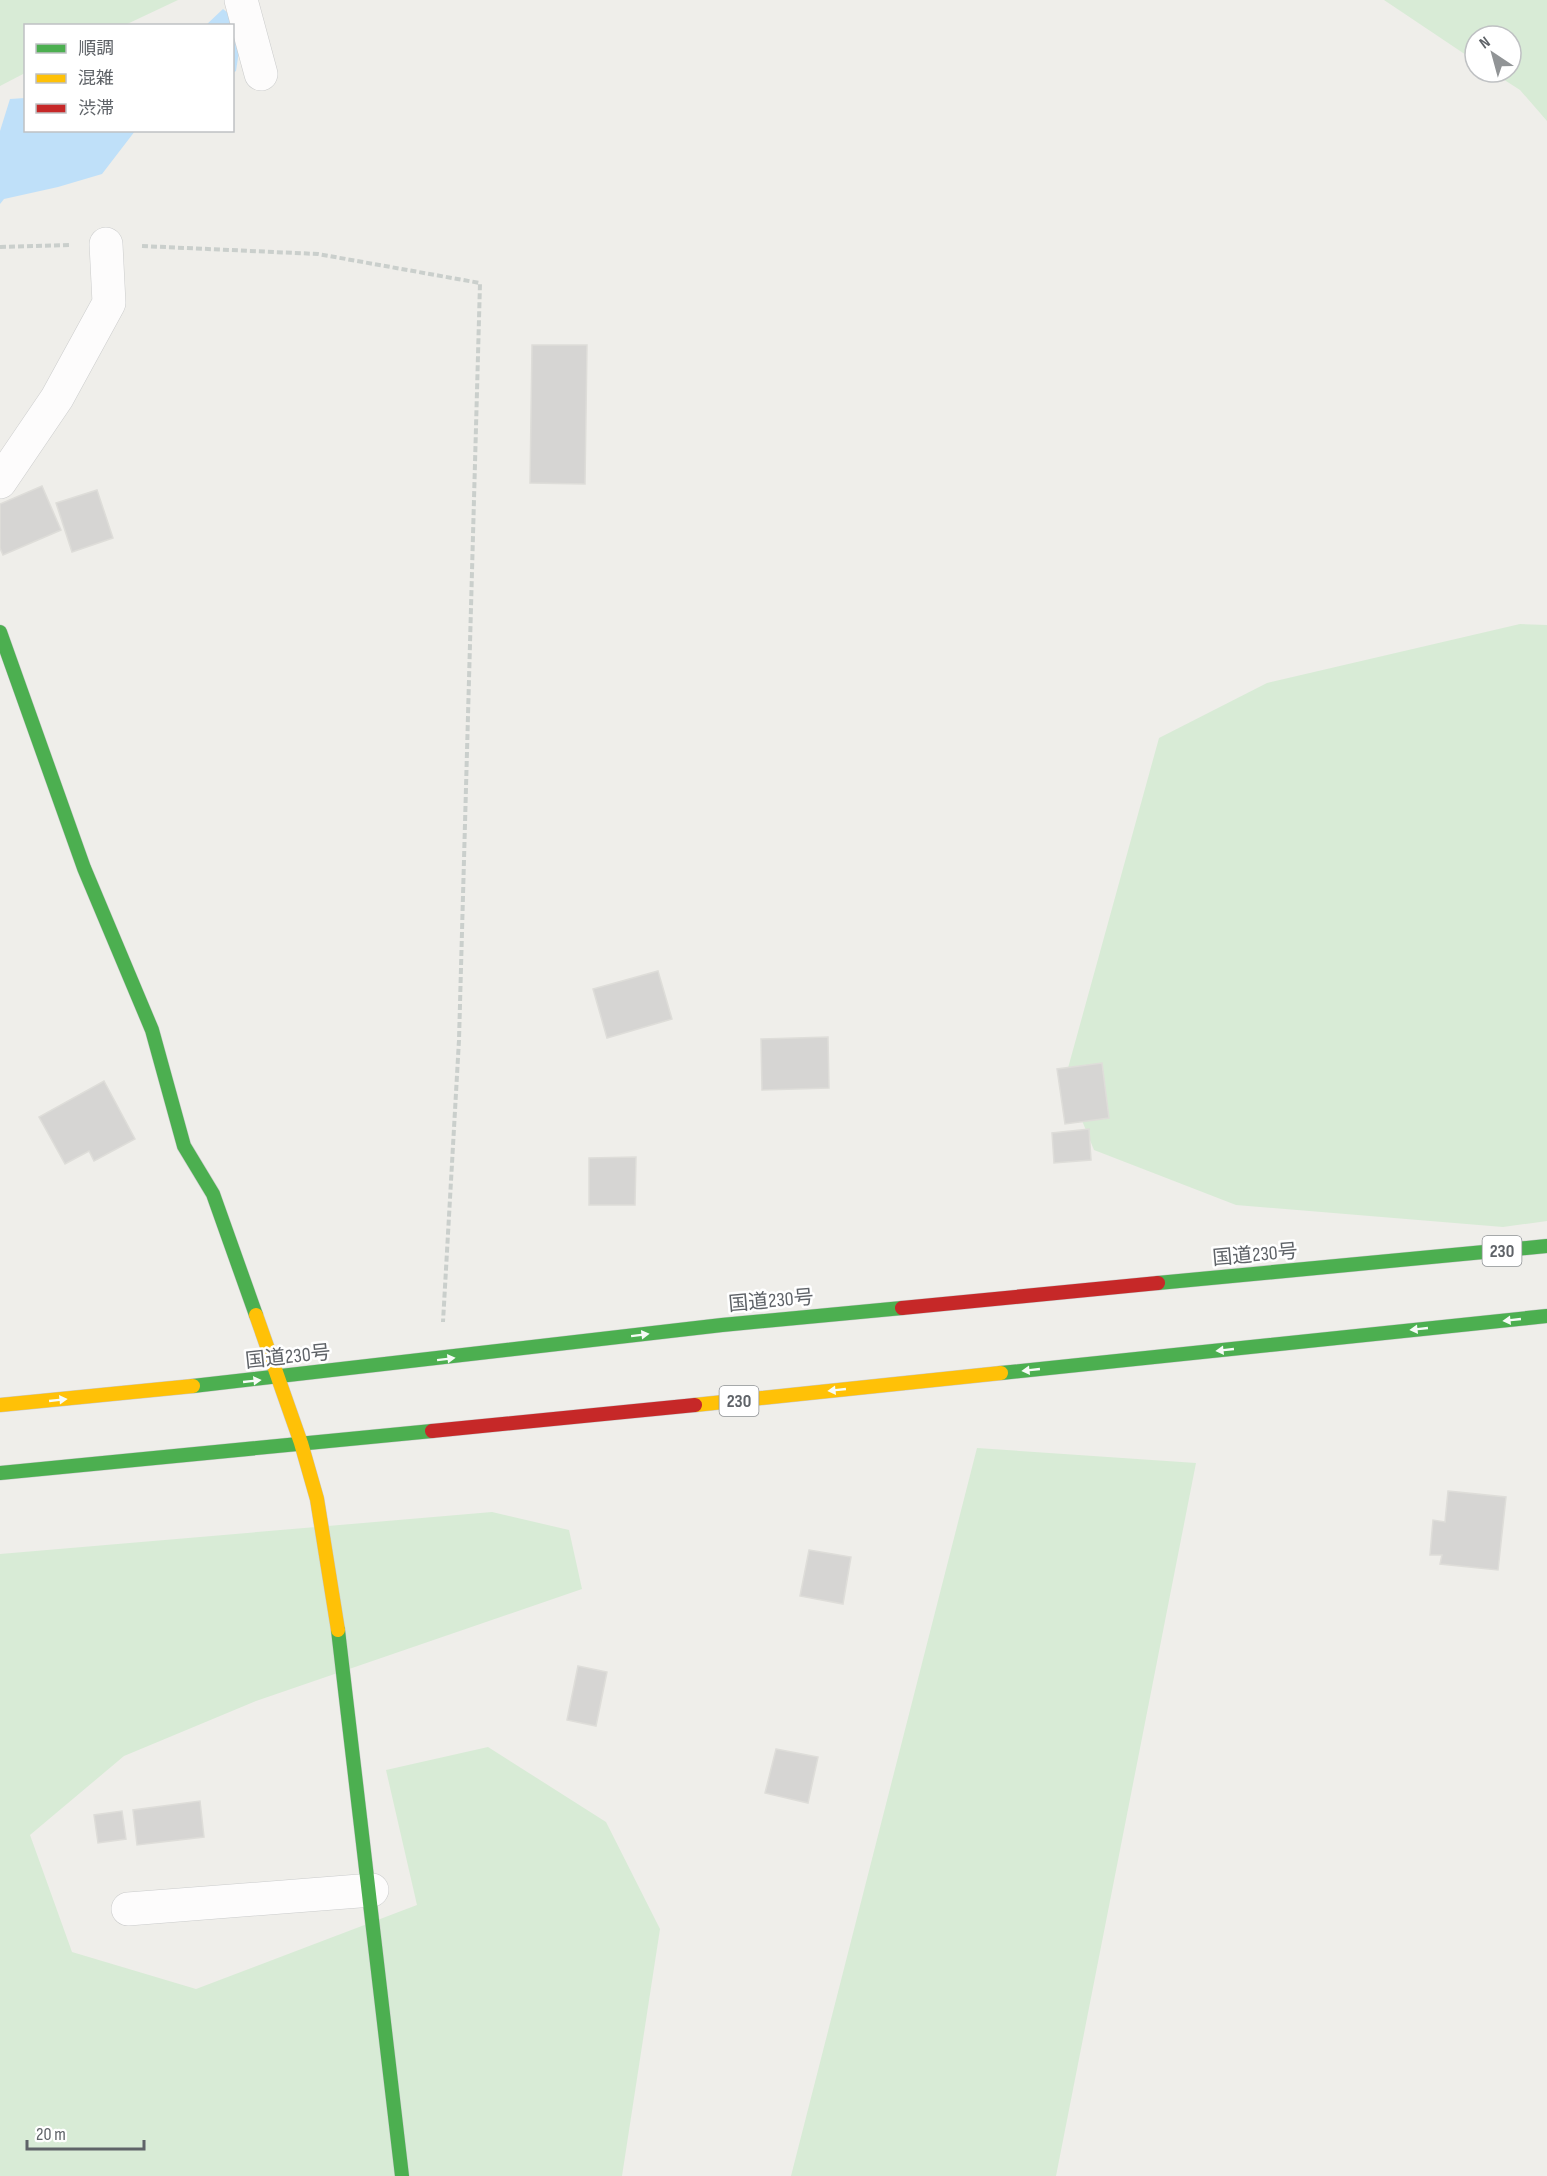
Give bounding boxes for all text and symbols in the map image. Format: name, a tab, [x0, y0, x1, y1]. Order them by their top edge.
legend	[24, 24, 234, 132]
north arrow	[1463, 24, 1523, 84]
text: N	[1476, 33, 1494, 53]
text: 順調	[78, 38, 114, 59]
text: 混雑	[78, 68, 114, 89]
text: 渋滞	[78, 98, 114, 119]
road number: 230	[1482, 1236, 1522, 1266]
street label: 国道230号	[1211, 1239, 1299, 1271]
street label: 国道230号	[727, 1285, 815, 1317]
one-way arrow	[1502, 1315, 1521, 1325]
one-way arrow	[1409, 1324, 1428, 1334]
one-way arrow	[630, 1330, 649, 1340]
street label: 国道230号	[244, 1341, 332, 1373]
one-way arrow	[1215, 1345, 1234, 1355]
one-way arrow	[437, 1354, 456, 1363]
one-way arrow	[1021, 1365, 1040, 1375]
one-way arrow	[243, 1376, 262, 1386]
road number: 230	[720, 1386, 758, 1416]
one-way arrow	[827, 1386, 846, 1395]
one-way arrow	[49, 1395, 68, 1405]
scale bar	[27, 2113, 144, 2151]
text: 20 m	[36, 2124, 66, 2145]

